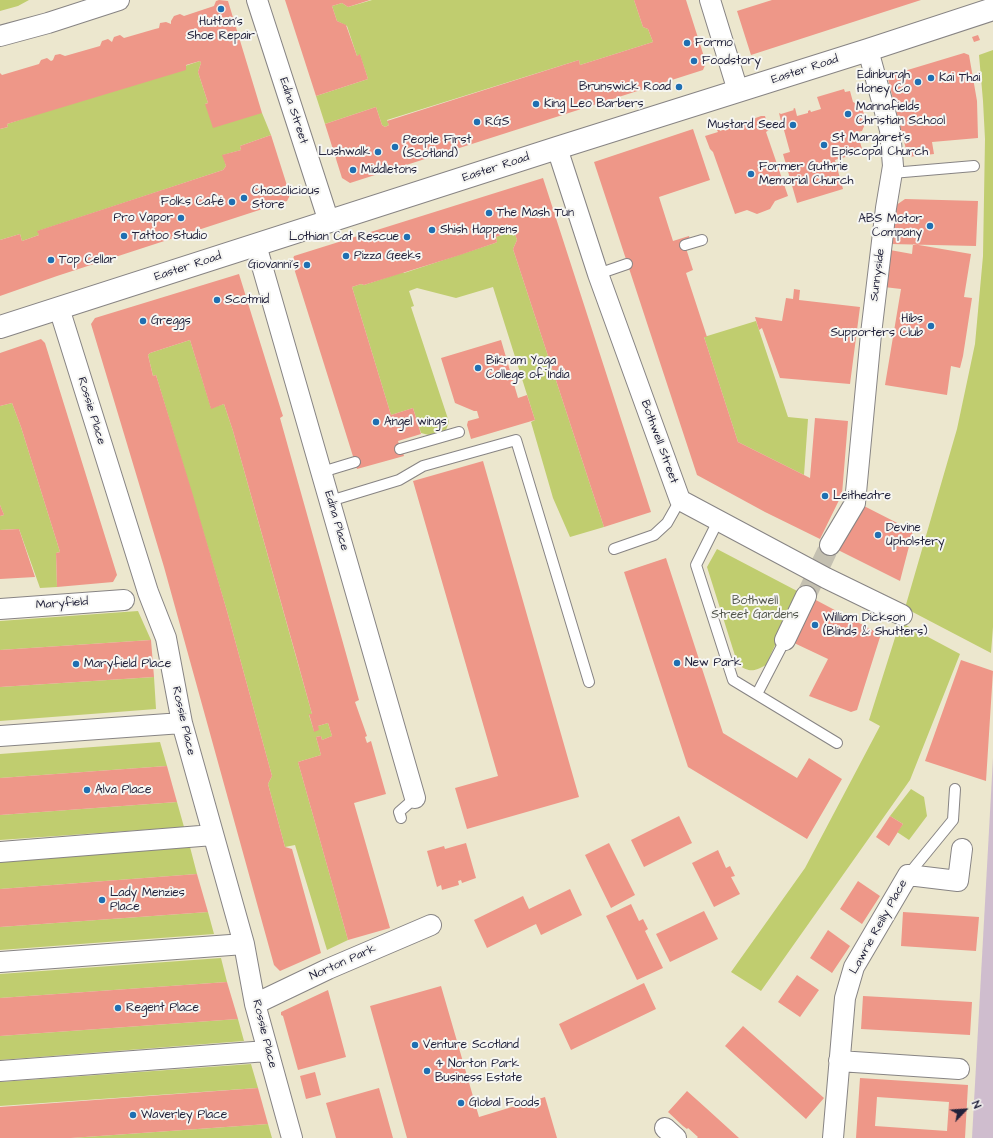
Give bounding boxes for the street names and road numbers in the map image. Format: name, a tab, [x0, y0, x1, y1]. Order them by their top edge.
street label: Easter Road	[770, 52, 840, 88]
street label: Edina Street	[275, 76, 311, 146]
street label: Easter Road	[461, 150, 531, 186]
street label: Sunnyside	[868, 248, 888, 302]
street label: Easter Road	[153, 249, 223, 285]
street label: Rossie Place	[74, 375, 108, 447]
street label: Bothwell Street	[637, 398, 681, 486]
street label: Edina Place	[321, 489, 351, 553]
street label: Maryfield	[35, 595, 89, 613]
street label: Rossie Place	[168, 685, 198, 757]
street label: Lawrie Reilly Place	[847, 877, 911, 977]
street label: Norton Park	[308, 942, 378, 984]
street label: Rossie Place	[249, 998, 279, 1070]

